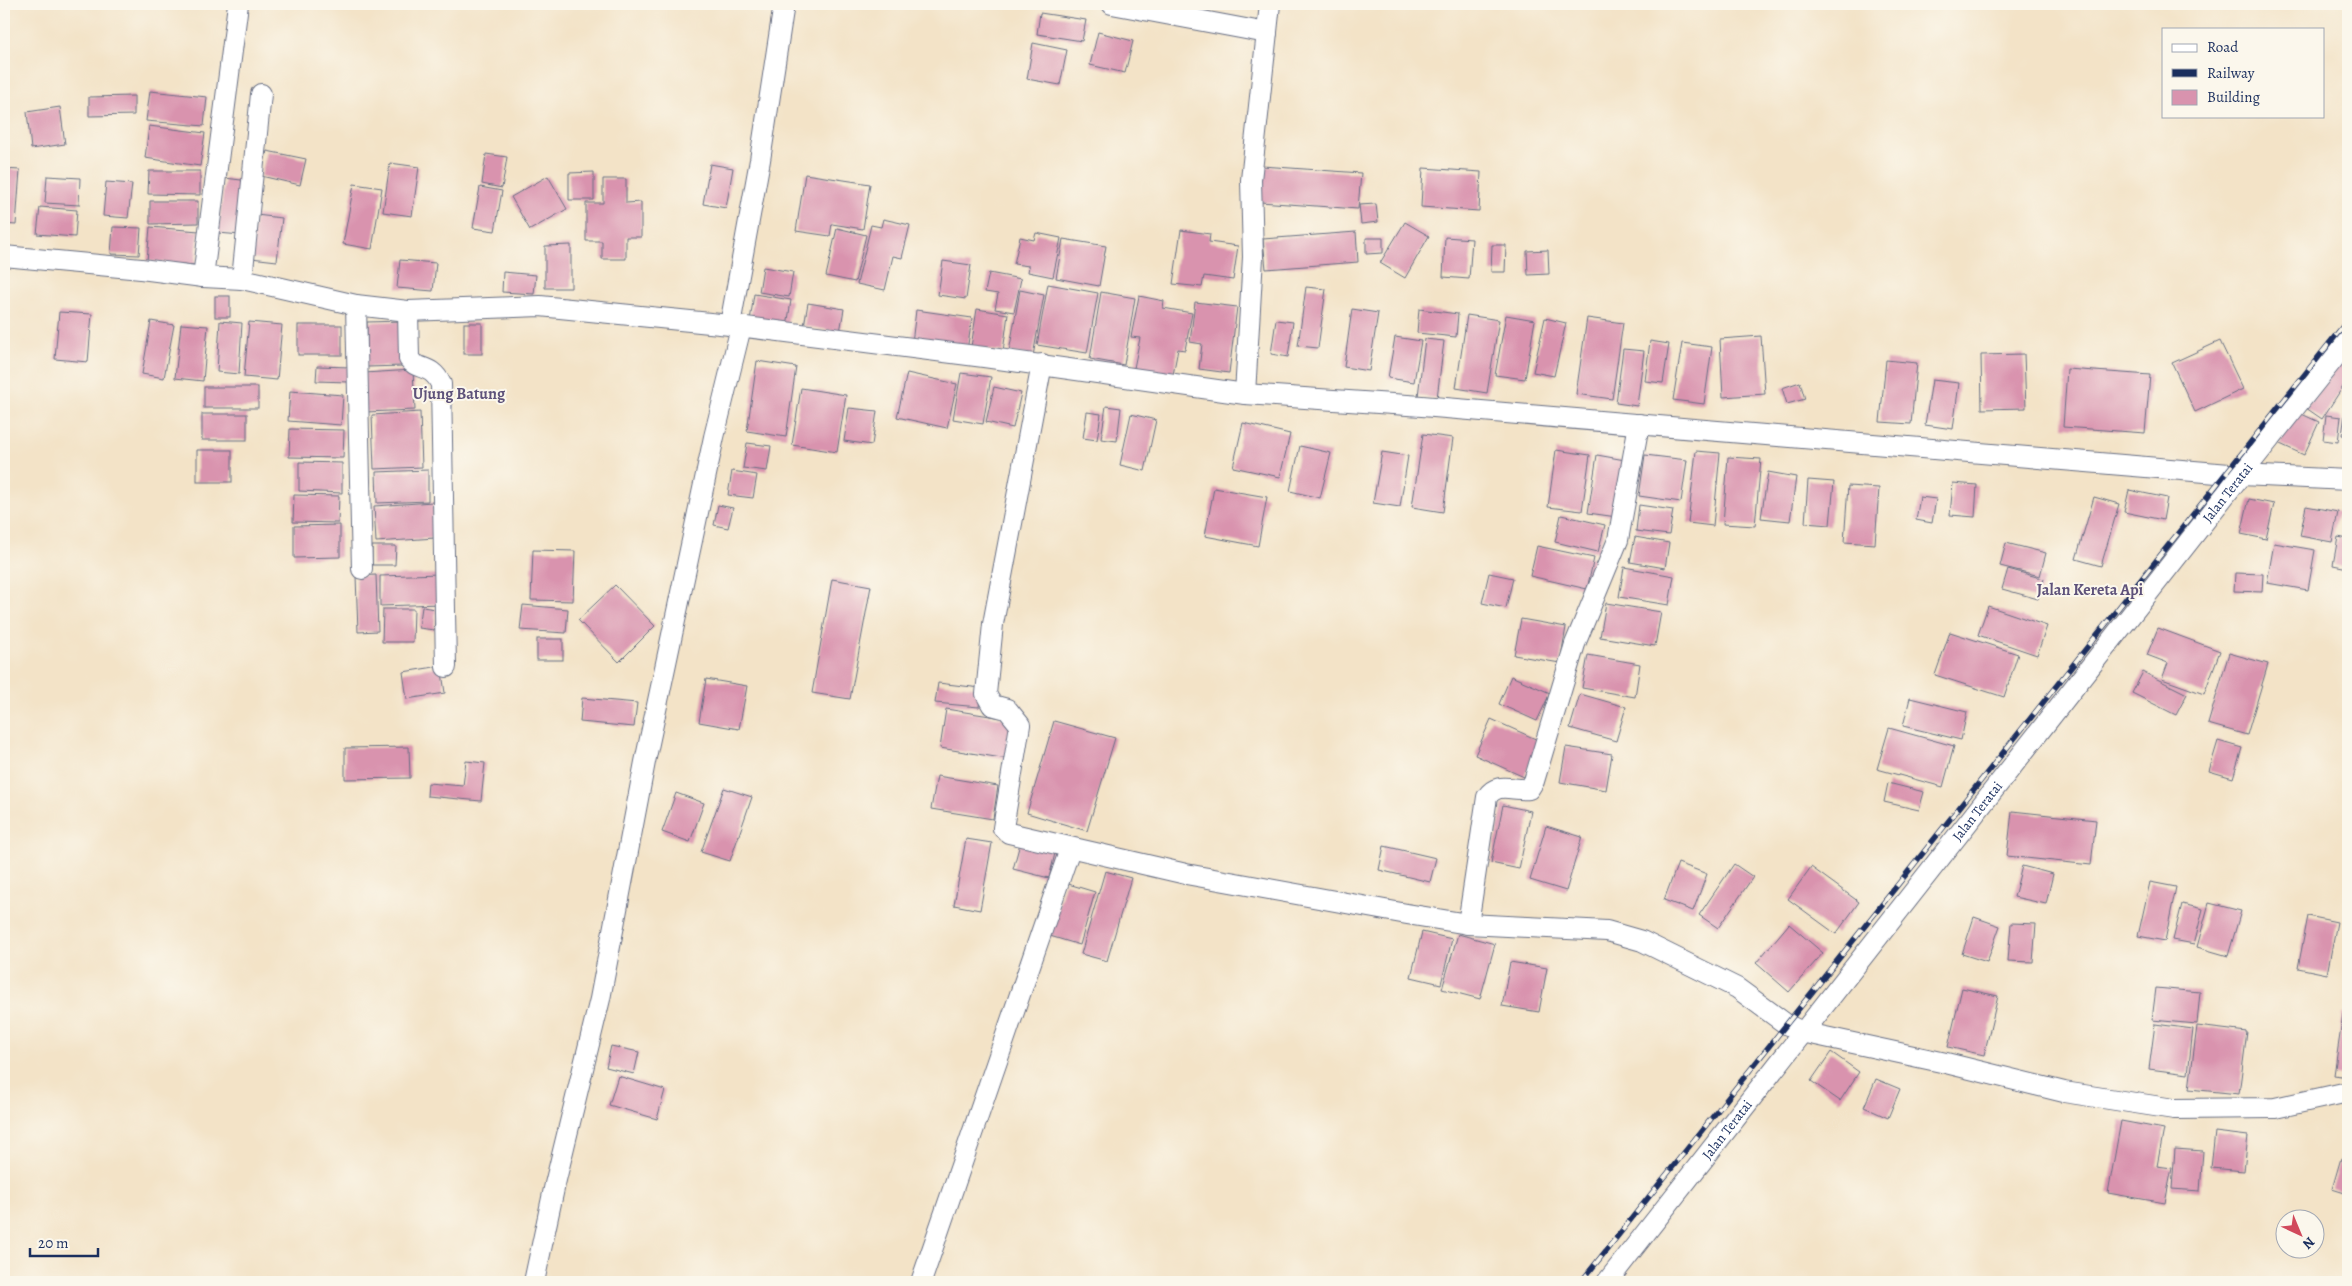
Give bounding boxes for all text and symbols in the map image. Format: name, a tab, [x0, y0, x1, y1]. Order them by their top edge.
legend	[2162, 28, 2324, 118]
text: Road	[2207, 37, 2239, 57]
text: Railway	[2207, 63, 2255, 83]
text: Building	[2207, 87, 2260, 107]
district label: Ujung Batung	[413, 383, 506, 405]
street label: Jalan Teratai	[2198, 459, 2257, 527]
district label: Jalan Kereta Api	[2037, 579, 2143, 601]
street label: Jalan Teratai	[1948, 777, 2007, 845]
street label: Jalan Teratai	[1698, 1096, 1757, 1164]
north arrow	[2274, 1208, 2324, 1258]
scale bar	[30, 1226, 98, 1258]
text: 20 m	[38, 1233, 69, 1253]
text: N	[2298, 1233, 2319, 1253]

